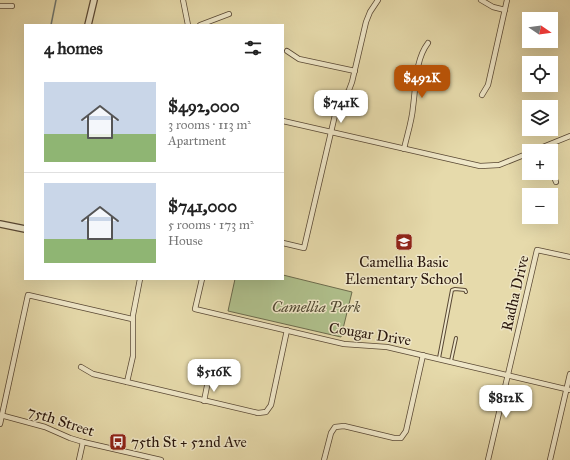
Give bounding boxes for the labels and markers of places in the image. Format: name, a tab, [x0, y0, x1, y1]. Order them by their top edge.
pin: $492K	[394, 65, 450, 99]
pin: $741K	[313, 90, 369, 124]
school or university icon: Camellia Basic Elementary School	[394, 232, 414, 252]
place label: Camellia Basic Elementary School	[345, 253, 464, 288]
pin: $516K	[186, 359, 242, 393]
pin: $812K	[478, 385, 534, 419]
bus stop icon: 75th St + 52nd Ave	[108, 432, 128, 452]
place label: 75th St + 52nd Ave	[131, 433, 247, 451]

